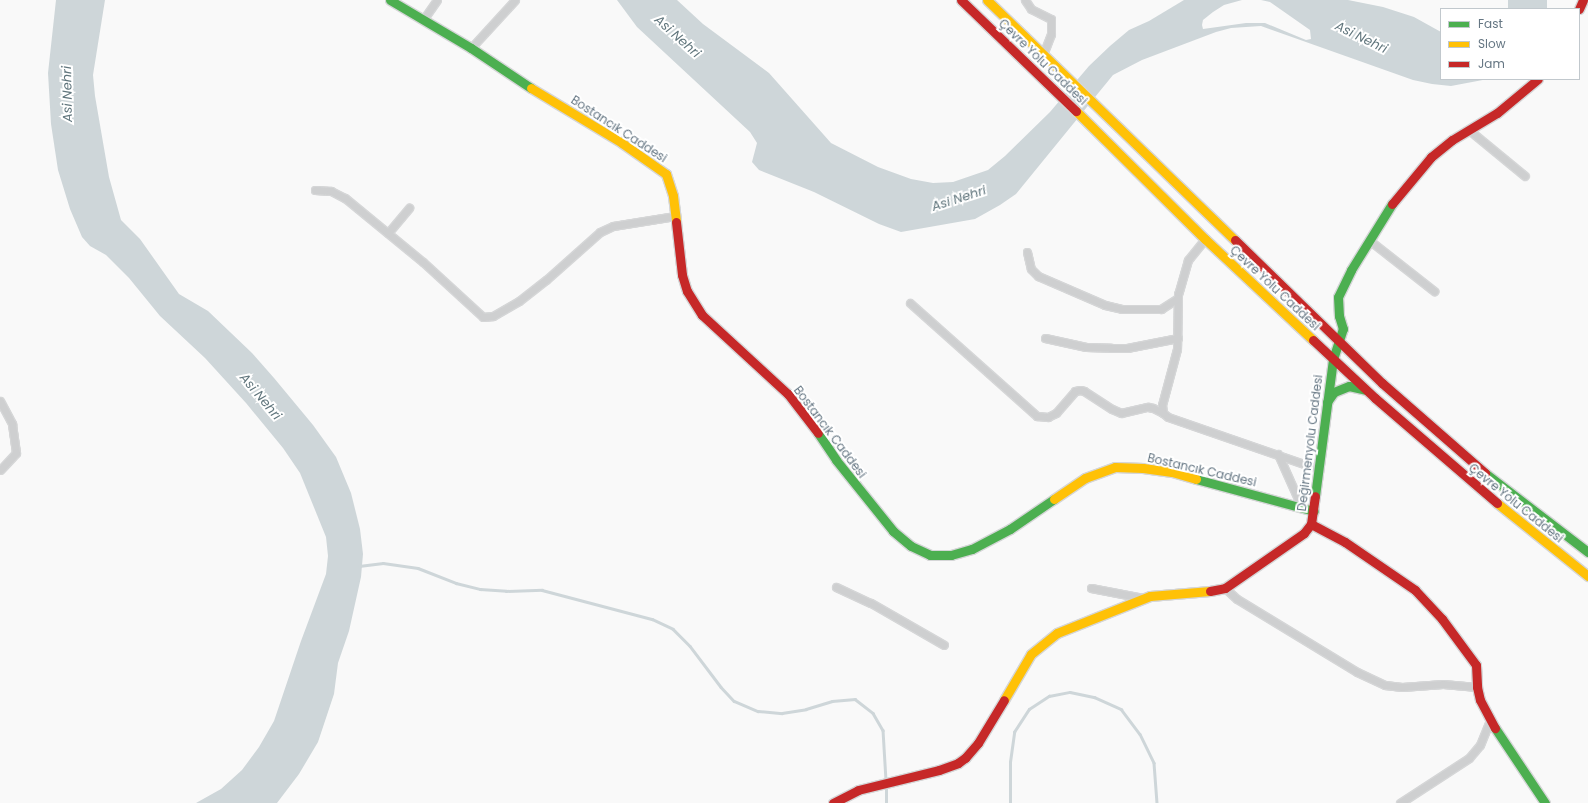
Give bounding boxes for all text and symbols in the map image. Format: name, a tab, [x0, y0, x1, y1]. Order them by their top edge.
legend	[1440, 8, 1580, 80]
water label: Asi Nehri	[651, 12, 703, 62]
text: Fast	[1478, 15, 1503, 32]
street label: Çevre Yolu Caddesi	[996, 16, 1090, 108]
water label: Asi Nehri	[1332, 19, 1390, 57]
text: Slow	[1478, 35, 1506, 52]
text: Jam	[1478, 55, 1505, 72]
water label: Asi Nehri	[60, 66, 76, 122]
street label: Bostancık Caddesi	[568, 93, 670, 165]
water label: Asi Nehri	[930, 183, 988, 215]
street label: Çevre Yolu Caddesi	[1227, 243, 1323, 333]
water label: Asi Nehri	[236, 370, 284, 424]
street label: Değirmenyolu Caddesi	[1294, 374, 1326, 512]
street label: Bostancık Caddesi	[791, 383, 869, 481]
street label: Bostancık Caddesi	[1146, 450, 1258, 490]
street label: Çevre Yolu Caddesi	[1466, 460, 1566, 546]

